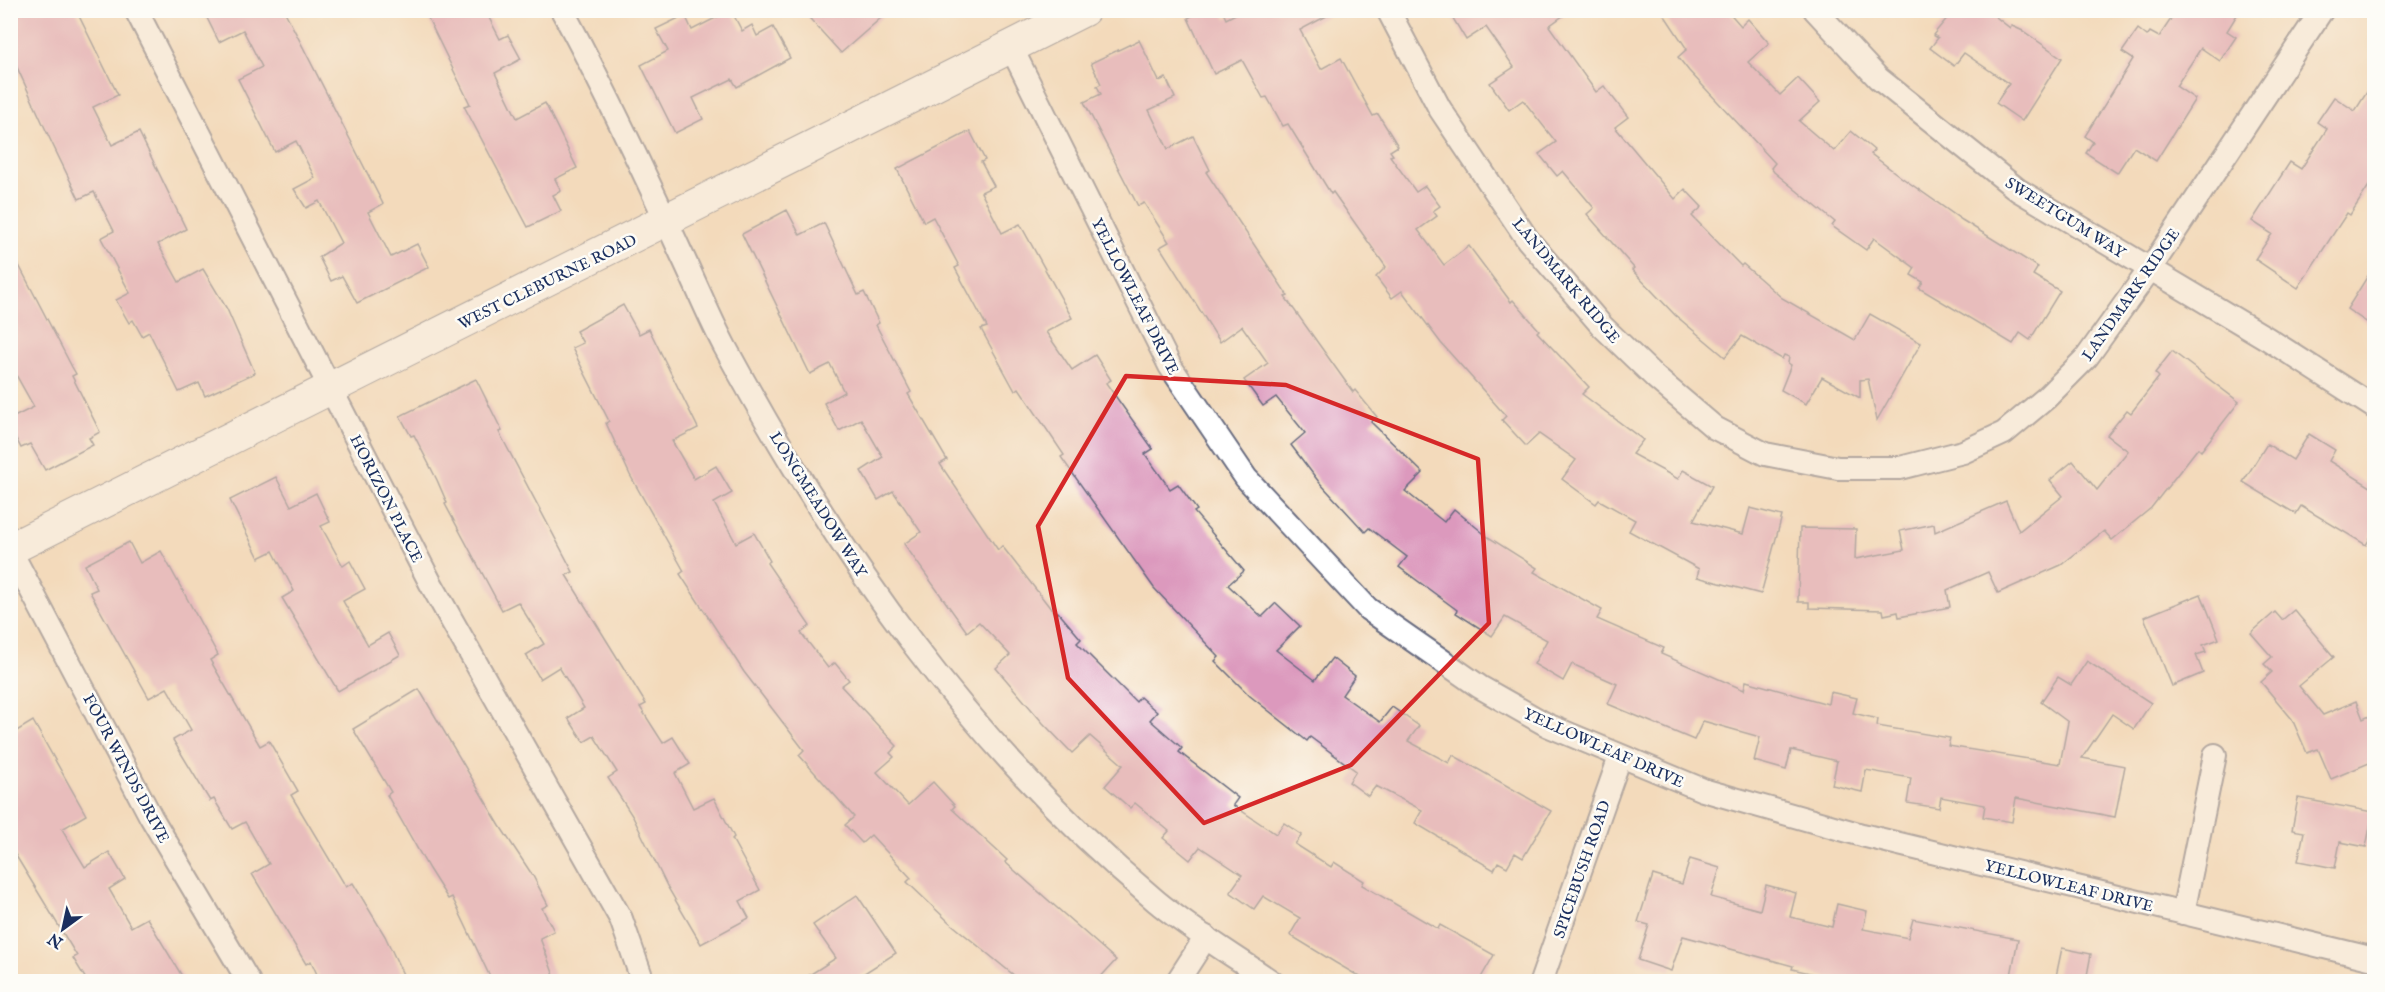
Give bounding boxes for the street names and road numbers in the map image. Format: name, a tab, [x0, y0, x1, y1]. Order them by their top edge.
street label: SWEETGUM WAY	[2001, 174, 2130, 264]
street label: YELLOWLEAF DRIVE	[1086, 215, 1183, 379]
street label: LANDMARK RIDGE	[1507, 215, 1624, 348]
street label: LANDMARK RIDGE	[2078, 225, 2185, 365]
street label: WEST CLEBURNE ROAD	[455, 231, 641, 335]
street label: LONGMEADOW WAY	[764, 428, 871, 583]
street label: HORIZON PLACE	[344, 432, 426, 566]
street label: FOUR WINDS DRIVE	[77, 691, 173, 847]
street label: YELLOWLEAF DRIVE	[1520, 704, 1686, 793]
street label: SPICEBUSH ROAD	[1550, 798, 1616, 941]
street label: YELLOWLEAF DRIVE	[1982, 856, 2155, 918]

